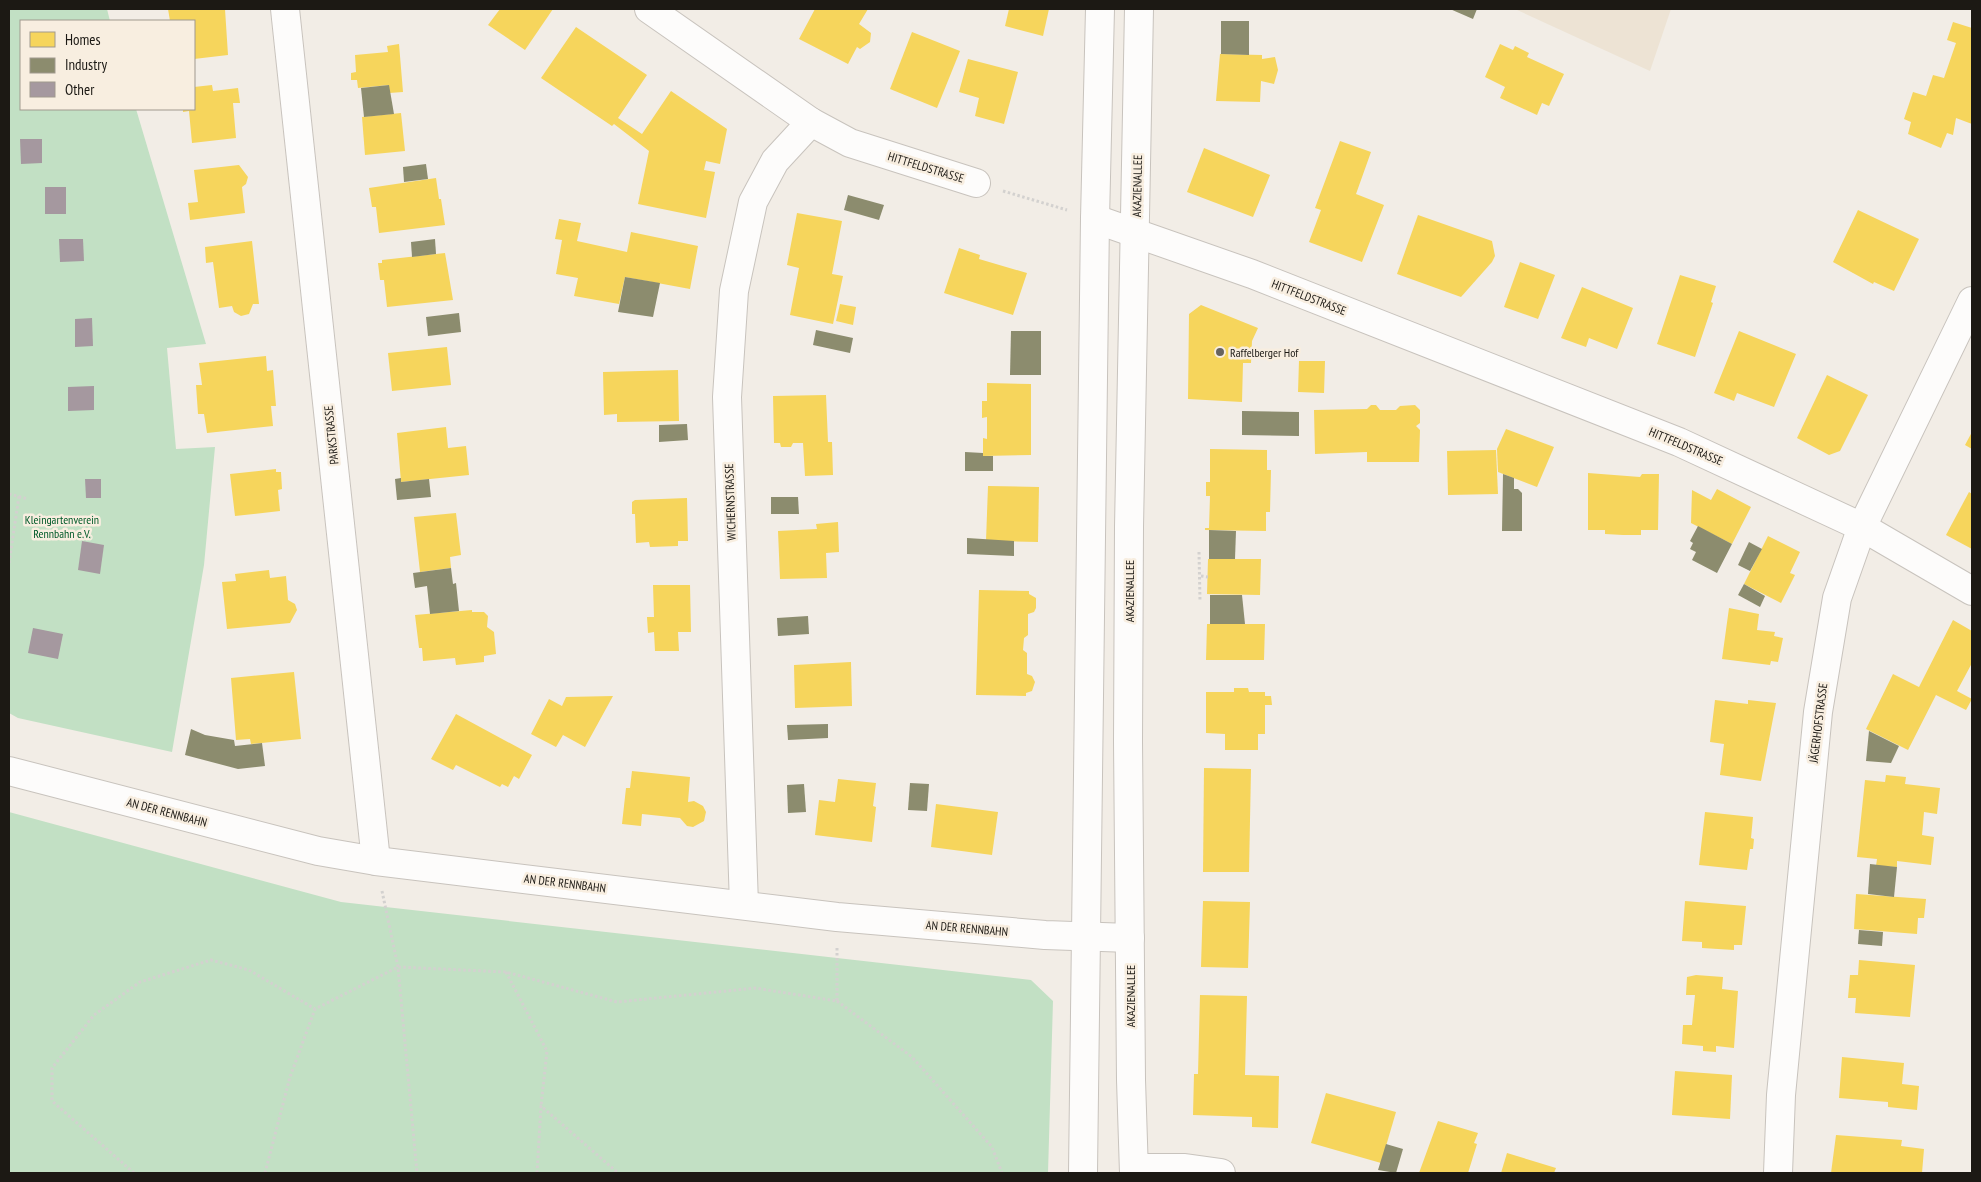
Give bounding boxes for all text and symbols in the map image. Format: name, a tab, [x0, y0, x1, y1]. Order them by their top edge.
legend	[20, 20, 195, 110]
text: Homes	[65, 30, 101, 49]
text: Industry	[65, 55, 107, 74]
text: Other	[65, 80, 95, 99]
street label: HITTFELDSTRASSE	[886, 148, 966, 186]
street label: AKAZIENALLEE	[1129, 155, 1145, 217]
street label: HITTFELDSTRASSE	[1270, 276, 1348, 318]
place label: Raffelberger Hof	[1230, 345, 1299, 360]
marker: Raffelberger Hof	[1214, 346, 1226, 358]
street label: PARKSTRASSE	[320, 405, 342, 465]
street label: HITTFELDSTRASSE	[1647, 424, 1725, 468]
street label: WICHERNSTRASSE	[721, 463, 739, 541]
park label: Kleingartenverein Rennbahn e.V.	[25, 512, 99, 541]
street label: AKAZIENALLEE	[1122, 560, 1137, 622]
street label: JÄGERHOFSTRASSE	[1806, 682, 1830, 765]
street label: AN DER RENNBAHN	[125, 794, 209, 830]
street label: AN DER RENNBAHN	[523, 871, 607, 895]
street label: AN DER RENNBAHN	[925, 917, 1009, 939]
street label: AKAZIENALLEE	[1123, 965, 1138, 1027]

